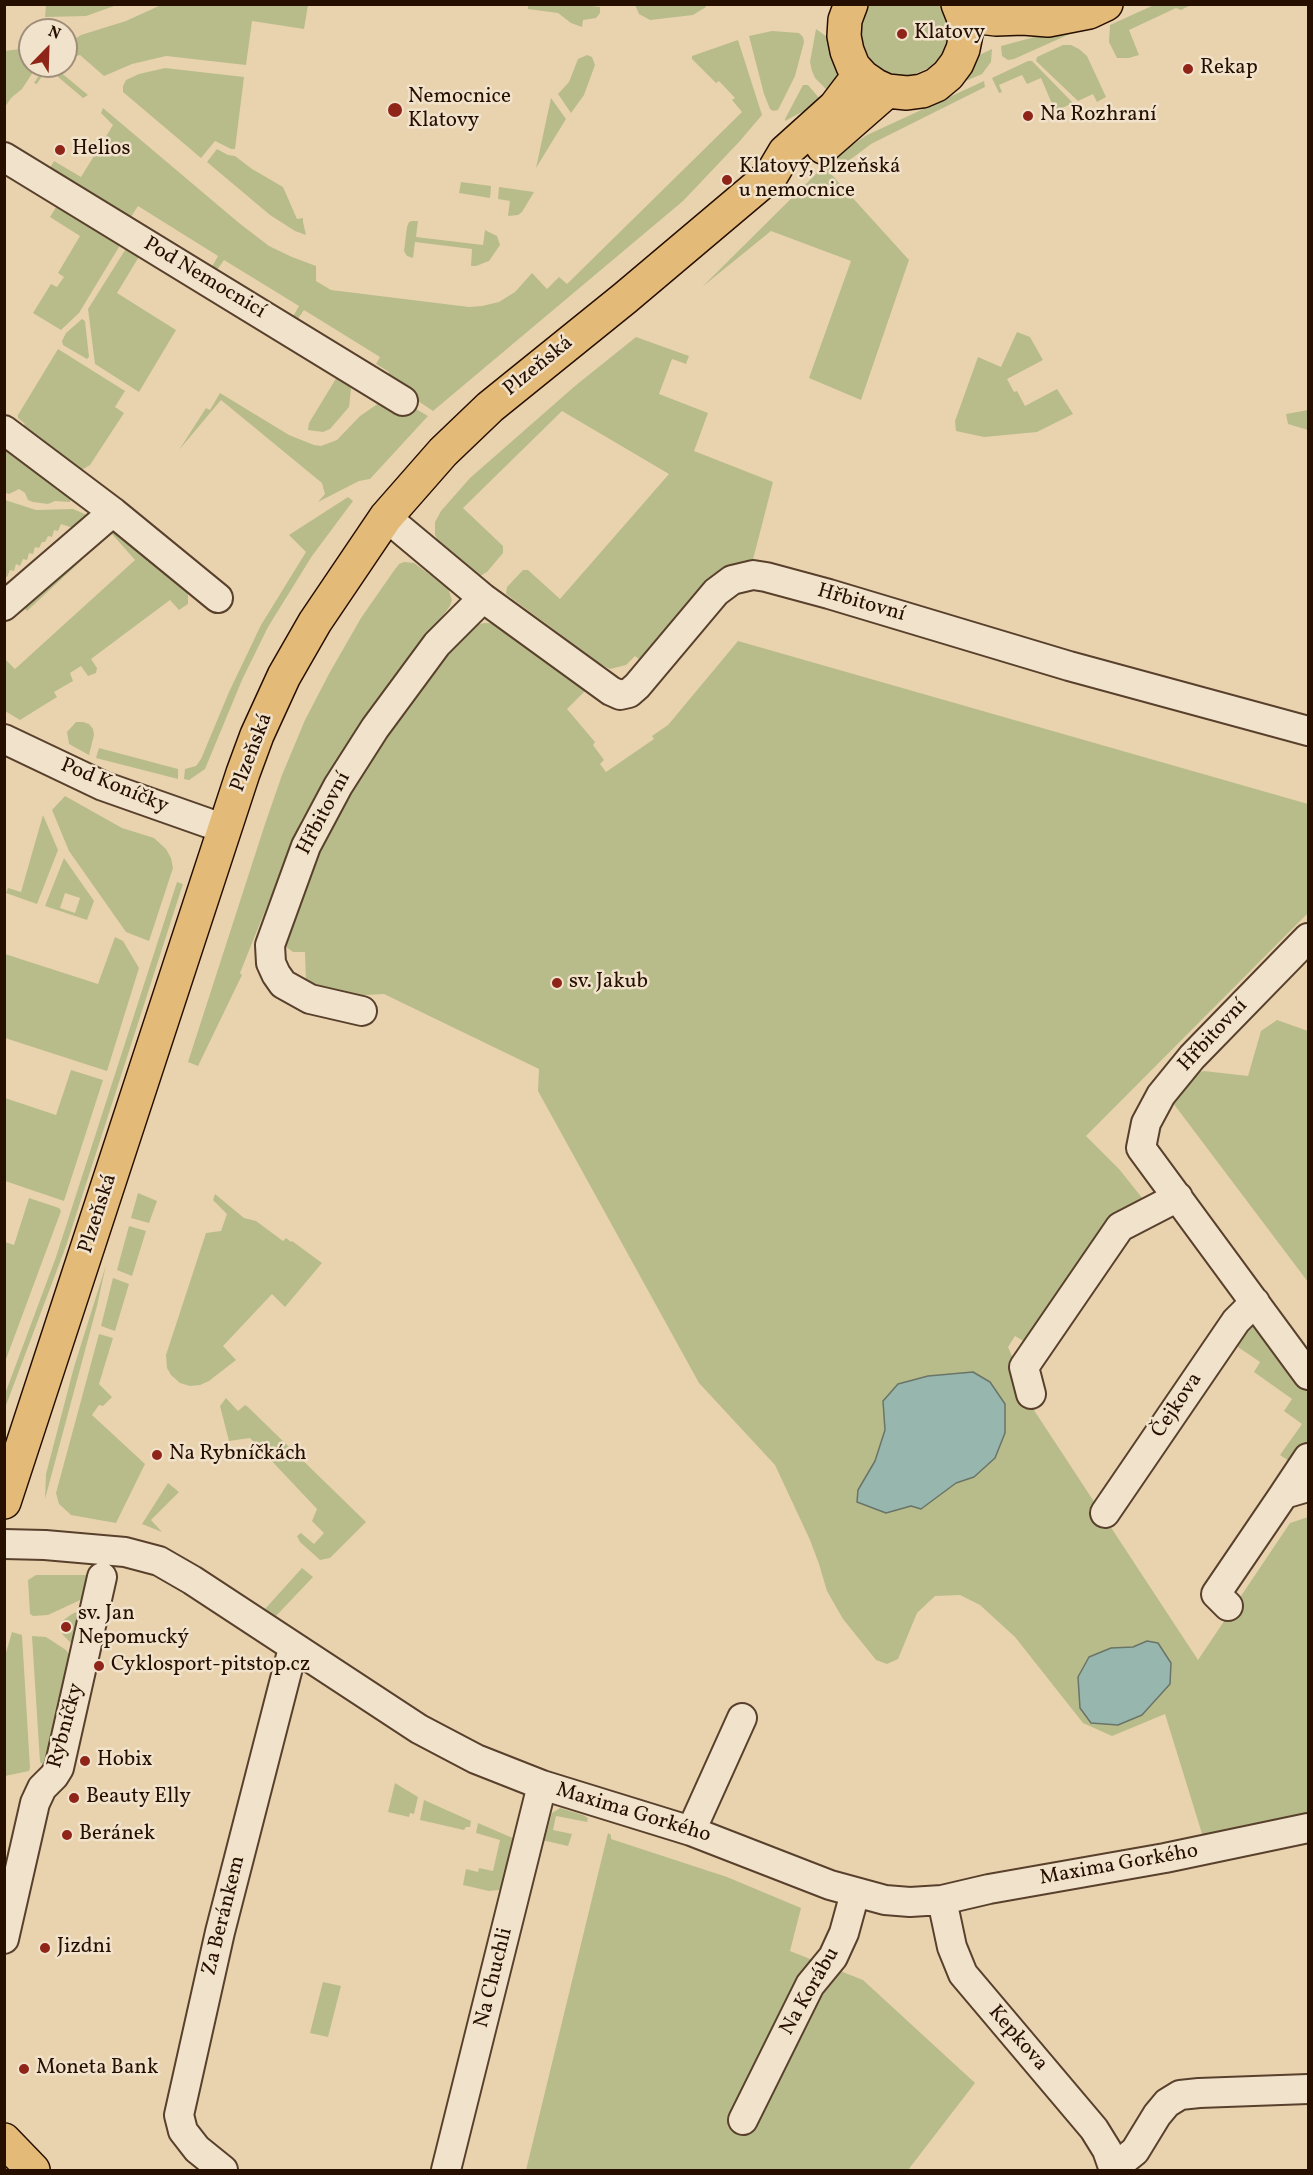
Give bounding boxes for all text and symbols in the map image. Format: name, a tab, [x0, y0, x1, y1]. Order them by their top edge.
north arrow	[18, 18, 78, 78]
text: N	[45, 21, 64, 46]
place label: Klatovy	[914, 21, 985, 47]
marker: Klatovy	[895, 27, 909, 41]
place label: Rekap	[1200, 56, 1258, 82]
marker: Rekap	[1181, 62, 1195, 76]
place label: Nemocnice Klatovy	[408, 85, 511, 135]
marker: Nemocnice Klatovy	[386, 101, 404, 119]
place label: Na Rozhraní	[1040, 103, 1157, 129]
marker: Na Rozhraní	[1021, 109, 1035, 123]
place label: Helios	[72, 137, 131, 163]
marker: Helios	[53, 143, 67, 157]
place label: Klatovy, Plzeňská u nemocnice	[739, 155, 900, 205]
marker: Klatovy, Plzeňská u nemocnice	[720, 173, 734, 187]
street label: Pod Nemocnicí	[138, 233, 270, 325]
street label: Plzeňská	[499, 331, 579, 403]
street label: Hřbitovní	[814, 579, 908, 629]
street label: Plzeňská	[226, 710, 280, 796]
street label: Pod Koníčky	[56, 754, 172, 820]
street label: Hřbitovní	[293, 768, 357, 860]
place label: sv. Jakub	[569, 970, 648, 996]
marker: sv. Jakub	[550, 976, 564, 990]
street label: Hřbitovní	[1174, 994, 1254, 1078]
street label: Plzeňská	[74, 1171, 124, 1257]
street label: Čejkova	[1147, 1369, 1209, 1443]
place label: Na Rybníčkách	[169, 1442, 307, 1468]
marker: Na Rybníčkách	[150, 1448, 164, 1462]
place label: sv. Jan Nepomucký	[78, 1602, 189, 1652]
marker: sv. Jan Nepomucký	[59, 1620, 73, 1634]
place label: Cyklosport-pitstop.cz	[111, 1653, 310, 1679]
marker: Cyklosport-pitstop.cz	[92, 1659, 106, 1673]
street label: Rybníčky	[44, 1681, 90, 1771]
place label: Hobix	[97, 1748, 153, 1774]
marker: Hobix	[78, 1754, 92, 1768]
street label: Maxima Gorkého	[553, 1779, 713, 1849]
place label: Beauty Elly	[86, 1785, 191, 1811]
marker: Beauty Elly	[67, 1791, 81, 1805]
place label: Beránek	[79, 1822, 155, 1848]
marker: Beránek	[60, 1828, 74, 1842]
street label: Maxima Gorkého	[1038, 1840, 1200, 1892]
street label: Za Beránkem	[198, 1854, 252, 1978]
street label: Na Chuchli	[470, 1925, 520, 2031]
place label: Jizdni	[57, 1935, 111, 1961]
marker: Jizdni	[38, 1941, 52, 1955]
street label: Na Korábu	[776, 1944, 846, 2040]
street label: Kepkova	[982, 2001, 1052, 2077]
place label: Moneta Bank	[36, 2056, 158, 2082]
marker: Moneta Bank	[17, 2062, 31, 2076]

